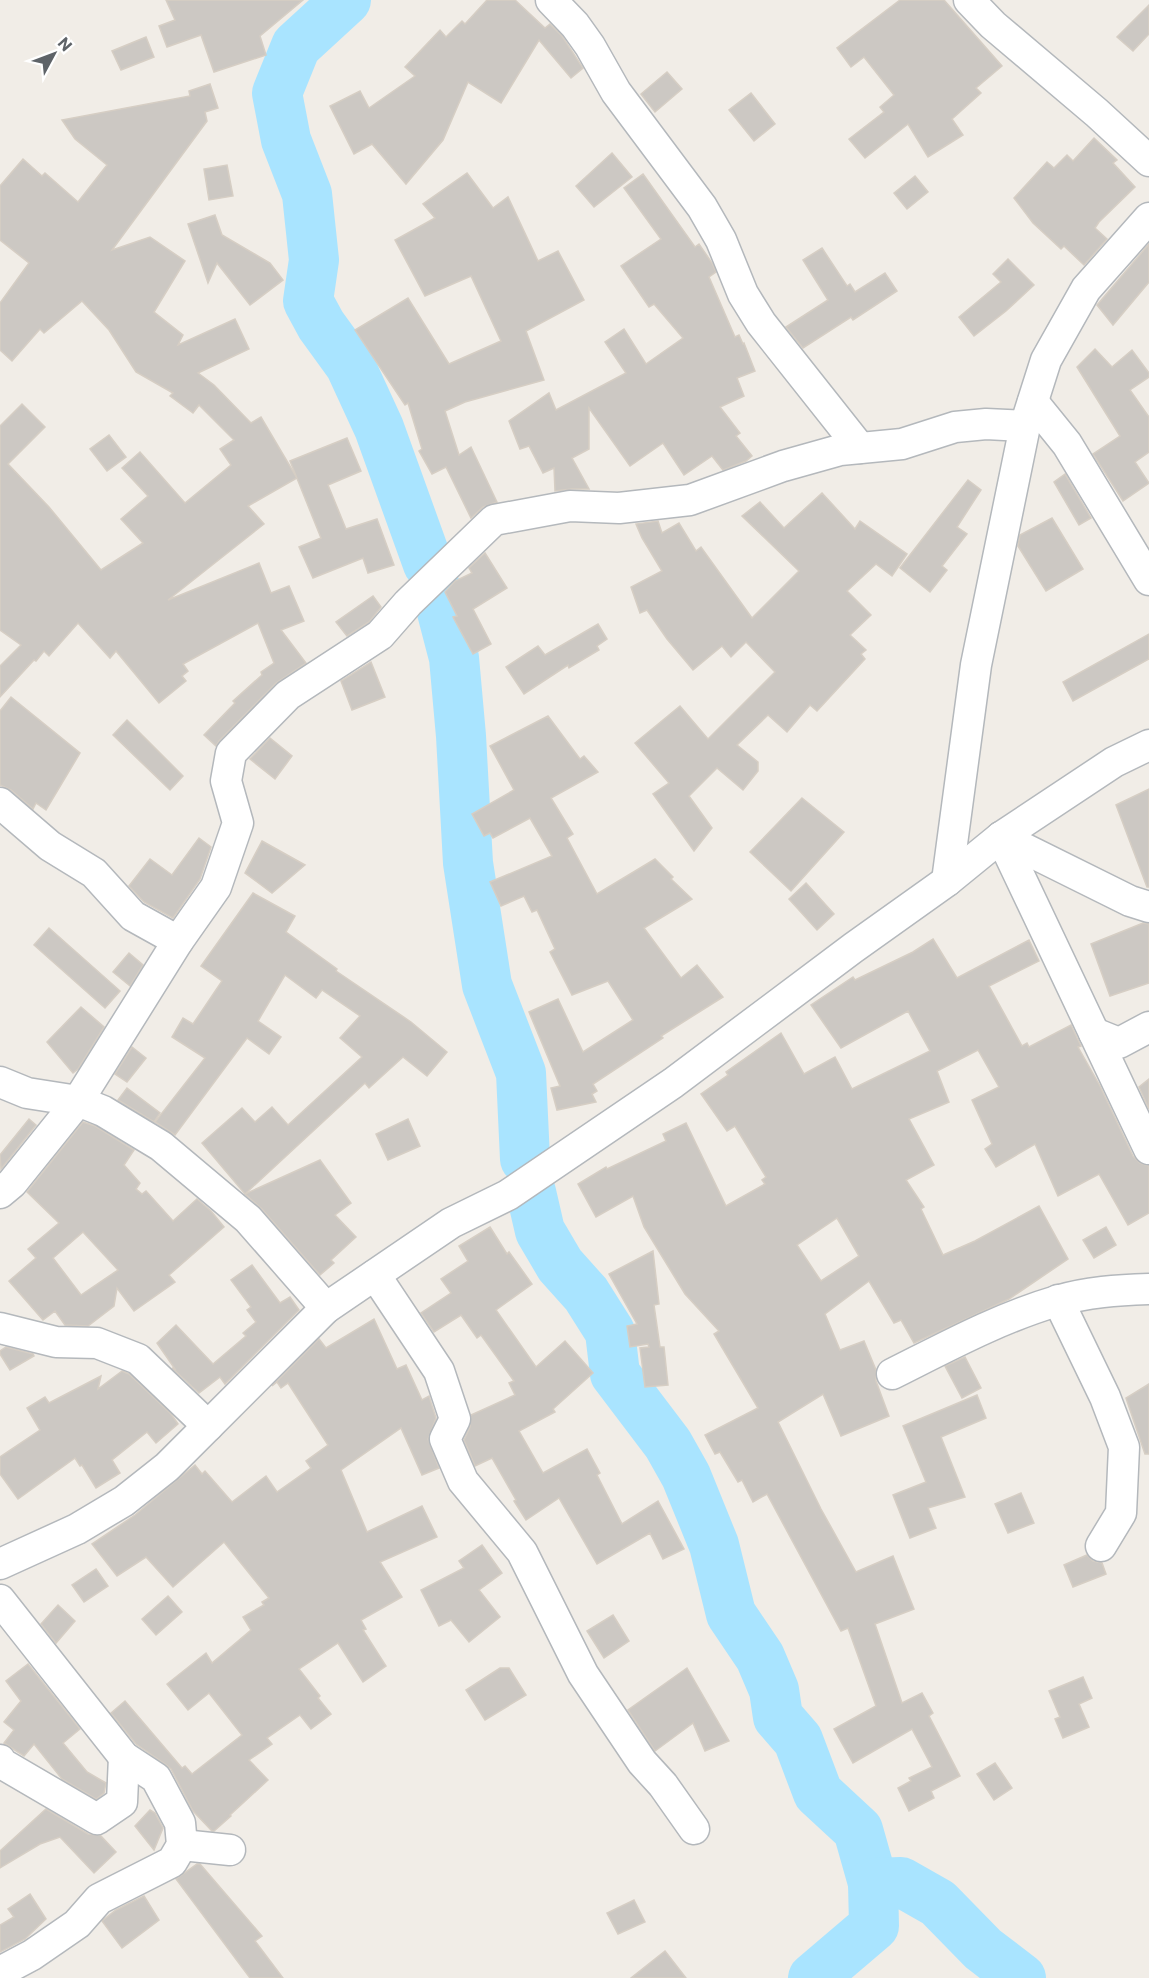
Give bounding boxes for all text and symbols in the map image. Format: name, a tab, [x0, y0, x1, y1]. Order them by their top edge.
north arrow	[24, 24, 84, 84]
text: N	[55, 33, 77, 55]

